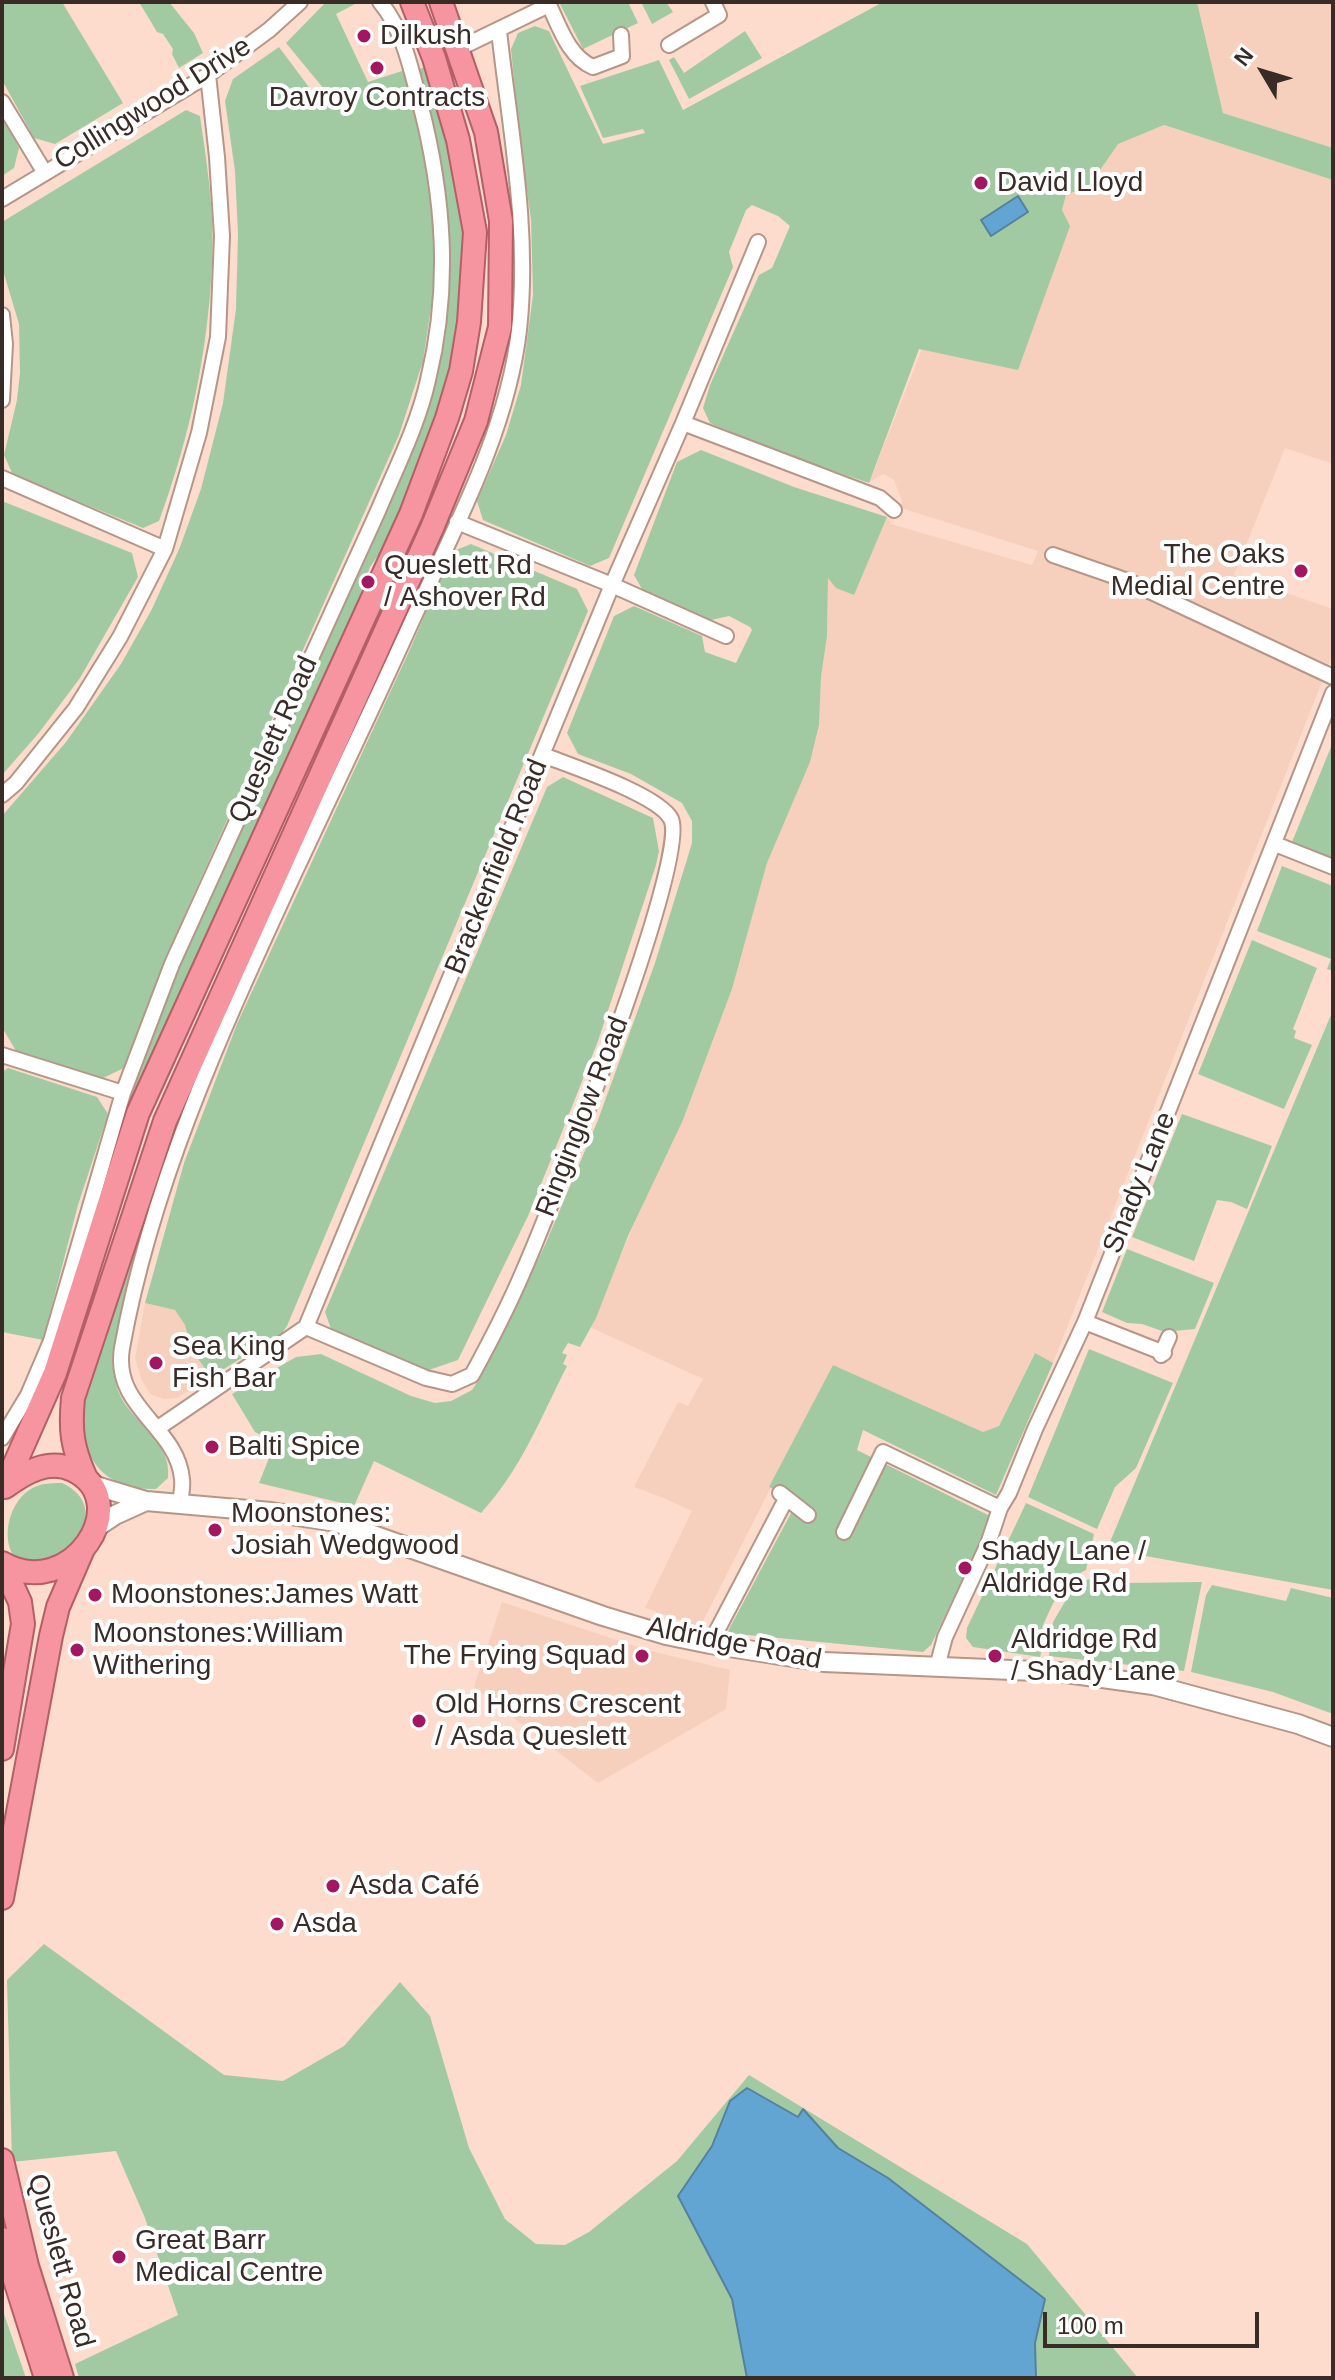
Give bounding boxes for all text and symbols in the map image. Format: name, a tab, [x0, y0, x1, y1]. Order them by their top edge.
place label: Dilkush	[380, 19, 472, 53]
marker: Dilkush	[355, 27, 373, 45]
street label: Collingwood Drive	[48, 30, 258, 178]
north arrow	[1223, 32, 1303, 112]
text: N	[1229, 43, 1258, 71]
marker: Davroy Contracts	[368, 59, 386, 77]
place label: Davroy Contracts	[269, 81, 485, 115]
place label: David Lloyd	[997, 166, 1143, 200]
marker: David Lloyd	[972, 174, 990, 192]
place label: The Oaks Medial Centre	[1111, 538, 1285, 604]
place label: Queslett Rd / Ashover Rd	[384, 549, 546, 615]
marker: The Oaks Medial Centre	[1292, 562, 1310, 580]
marker: Queslett Rd / Ashover Rd	[359, 573, 377, 591]
street label: Queslett Road	[222, 651, 326, 829]
street label: Brackenfield Road	[439, 755, 555, 979]
street label: Ringinglow Road	[529, 1012, 637, 1222]
street label: Shady Lane	[1096, 1107, 1184, 1259]
place label: Sea King Fish Bar	[172, 1330, 286, 1396]
marker: Sea King Fish Bar	[147, 1354, 165, 1372]
place label: Balti Spice	[228, 1430, 360, 1464]
marker: Balti Spice	[203, 1438, 221, 1456]
place label: Moonstones: Josiah Wedgwood	[231, 1497, 459, 1563]
marker: Moonstones: Josiah Wedgwood	[206, 1521, 224, 1539]
place label: Shady Lane / Aldridge Rd	[981, 1535, 1146, 1601]
marker: Shady Lane / Aldridge Rd	[956, 1559, 974, 1577]
place label: Moonstones:James Watt	[111, 1578, 418, 1612]
marker: Moonstones:James Watt	[86, 1586, 104, 1604]
street label: Aldridge Road	[644, 1611, 824, 1677]
place label: Moonstones:William Withering	[93, 1617, 344, 1683]
place label: Aldridge Rd / Shady Lane	[1011, 1623, 1176, 1689]
place label: The Frying Squad	[403, 1639, 626, 1673]
marker: Moonstones:William Withering	[68, 1641, 86, 1659]
marker: The Frying Squad	[633, 1647, 651, 1665]
marker: Aldridge Rd / Shady Lane	[986, 1647, 1004, 1665]
place label: Old Horns Crescent / Asda Queslett	[435, 1688, 681, 1754]
marker: Old Horns Crescent / Asda Queslett	[410, 1712, 428, 1730]
place label: Asda Café	[349, 1869, 480, 1903]
marker: Asda Café	[324, 1877, 342, 1895]
place label: Asda	[293, 1907, 357, 1941]
marker: Asda	[268, 1915, 286, 1933]
street label: Queslett Road	[19, 2170, 101, 2352]
place label: Great Barr Medical Centre	[135, 2224, 323, 2290]
marker: Great Barr Medical Centre	[110, 2248, 128, 2266]
scale bar	[1047, 2296, 1263, 2346]
text: 100 m	[1057, 2312, 1124, 2339]

